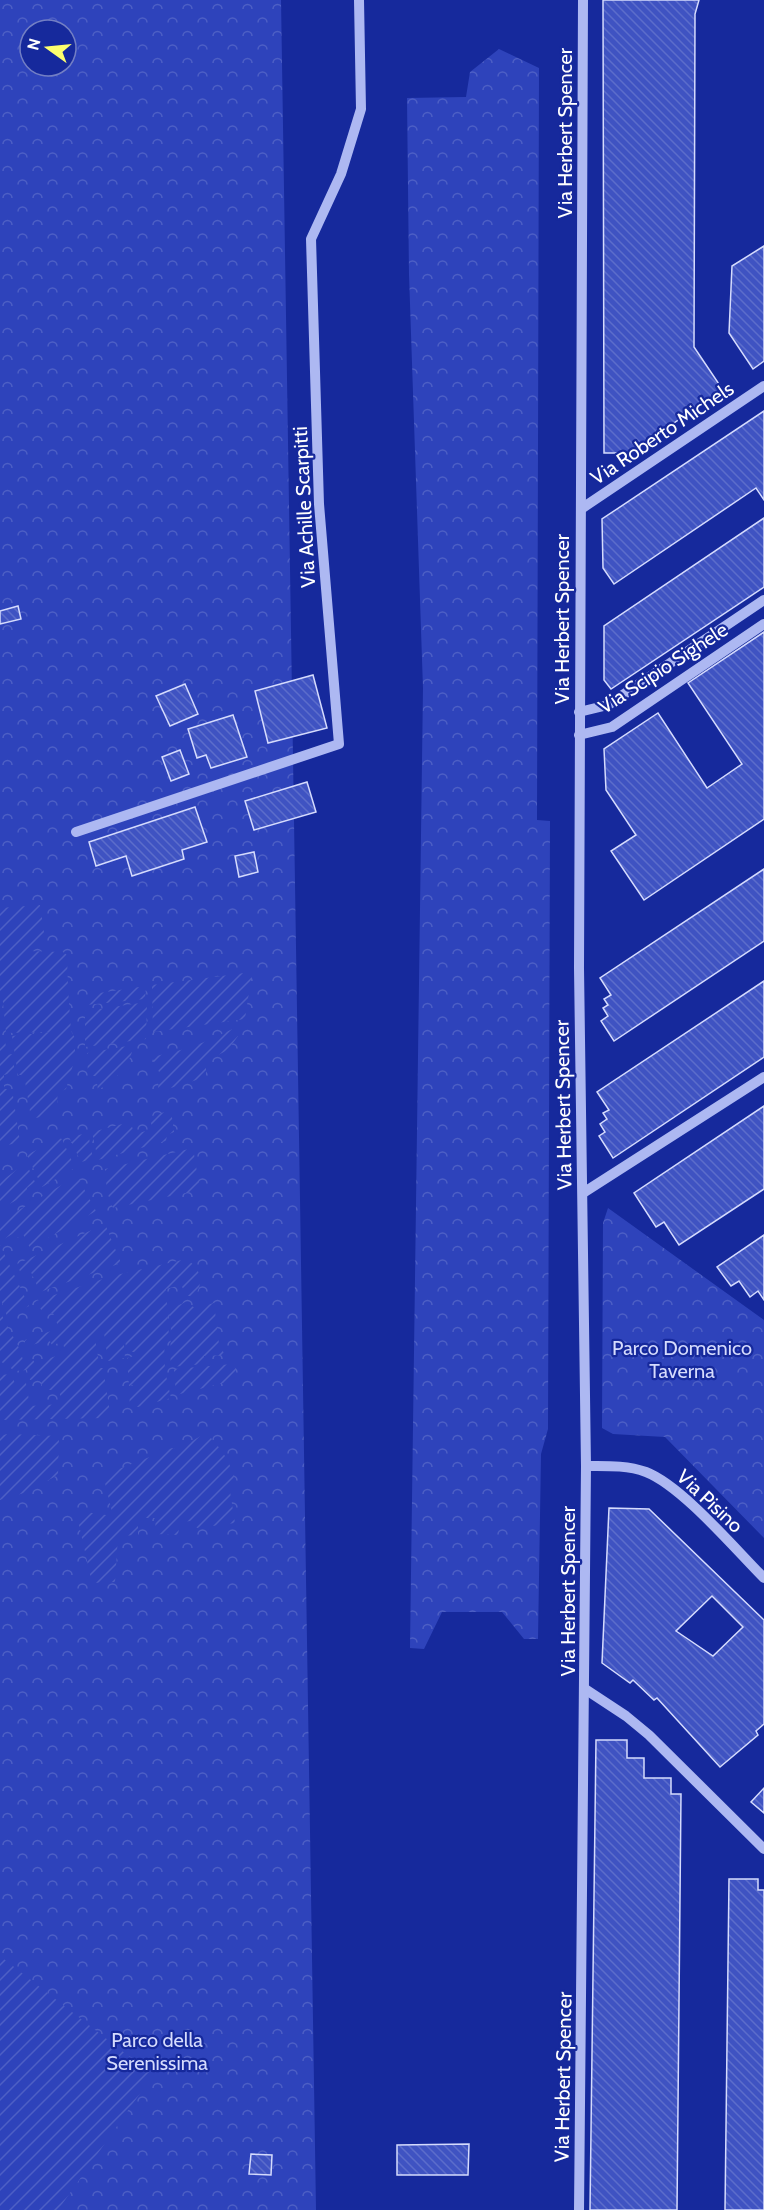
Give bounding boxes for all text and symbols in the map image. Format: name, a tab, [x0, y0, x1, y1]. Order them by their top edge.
north arrow	[18, 18, 78, 78]
text: N	[23, 36, 45, 52]
street label: Via Herbert Spencer	[553, 47, 577, 218]
street label: Via Roberto Michels	[586, 376, 738, 490]
street label: Via Achille Scarpitti	[288, 426, 320, 588]
street label: Via Herbert Spencer	[550, 533, 574, 704]
street label: Via Scipio Sighele	[594, 617, 732, 719]
street label: Via Herbert Spencer	[550, 1019, 576, 1190]
park label: Parco Domenico Taverna	[612, 1336, 752, 1383]
street label: Via Pisino	[672, 1464, 748, 1538]
street label: Via Herbert Spencer	[556, 1505, 580, 1676]
street label: Via Herbert Spencer	[550, 1991, 576, 2162]
park label: Parco della Serenissima	[106, 2028, 208, 2075]

